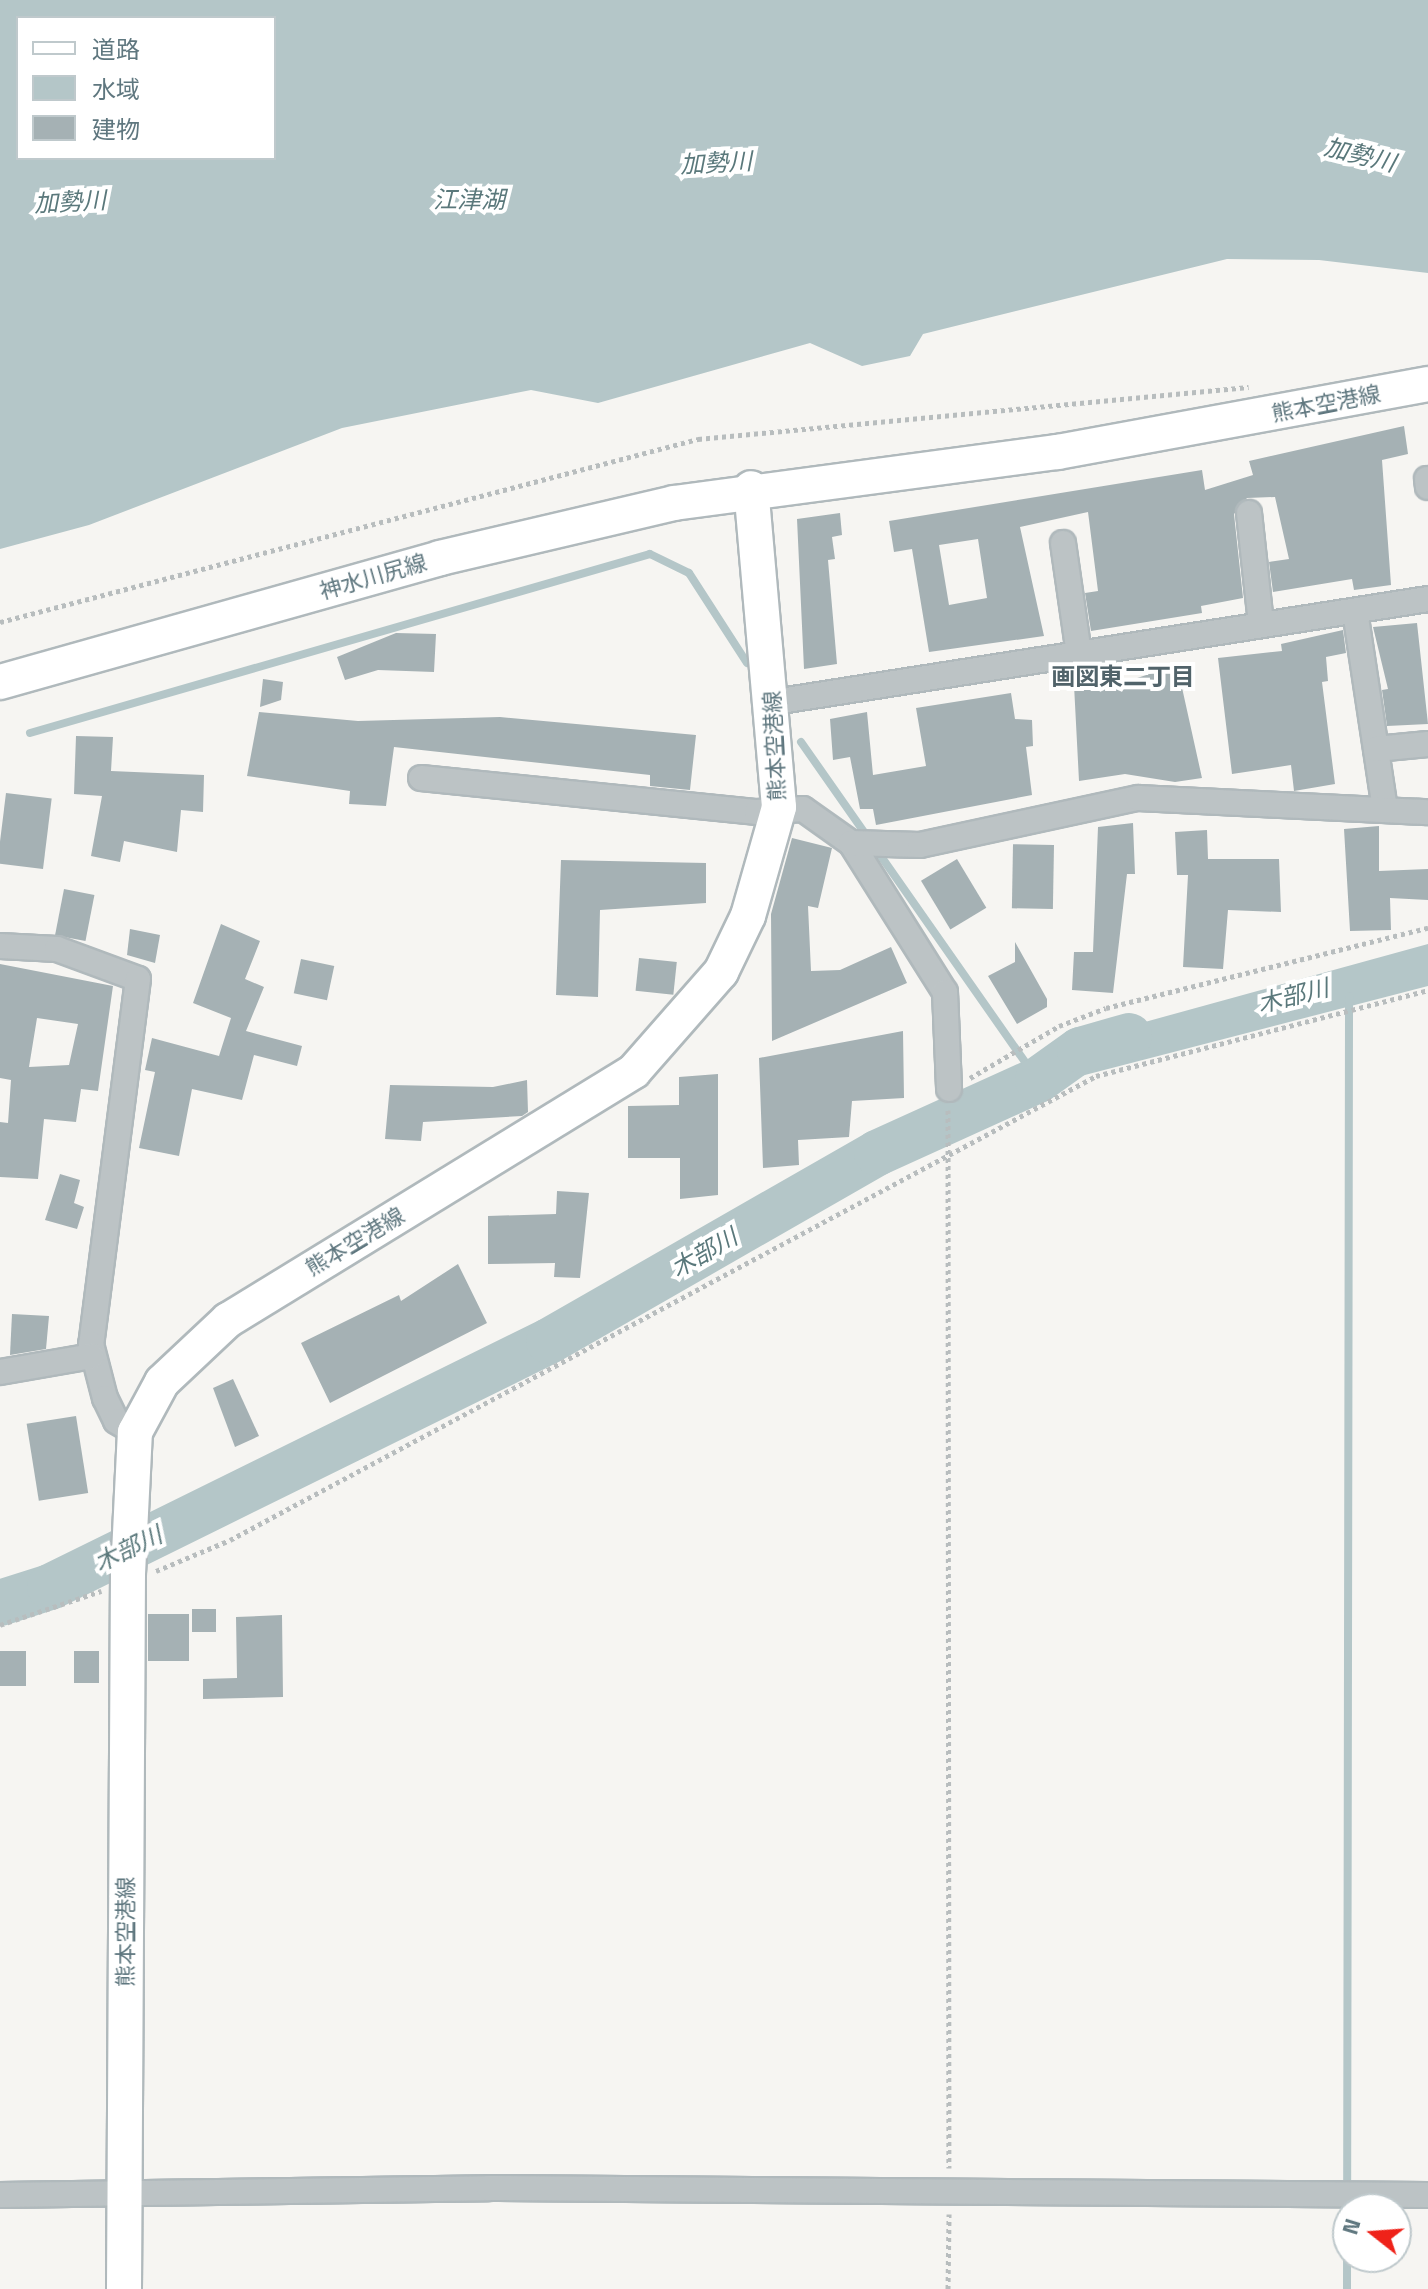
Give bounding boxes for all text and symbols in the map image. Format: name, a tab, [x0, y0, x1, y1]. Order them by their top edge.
legend	[16, 16, 276, 160]
text: 道路	[92, 31, 140, 67]
text: 水域	[92, 71, 140, 107]
text: 建物	[92, 111, 140, 147]
water label: 加勢川	[1322, 132, 1398, 178]
water label: 加勢川	[679, 147, 753, 179]
water label: 加勢川	[33, 186, 107, 218]
water label: 江津湖	[433, 186, 505, 214]
street label: 熊本空港線	[1269, 381, 1383, 427]
street label: 神水川尻線	[316, 549, 430, 605]
district label: 画図東二丁目	[1051, 663, 1195, 691]
street label: 熊本空港線	[759, 690, 791, 802]
water label: 木部川	[1255, 973, 1331, 1019]
street label: 熊本空港線	[301, 1202, 409, 1282]
water label: 木部川	[666, 1223, 742, 1283]
water label: 木部川	[89, 1520, 167, 1578]
street label: 熊本空港線	[113, 1877, 139, 1987]
north arrow	[1332, 2193, 1412, 2273]
text: N	[1332, 2214, 1369, 2239]

